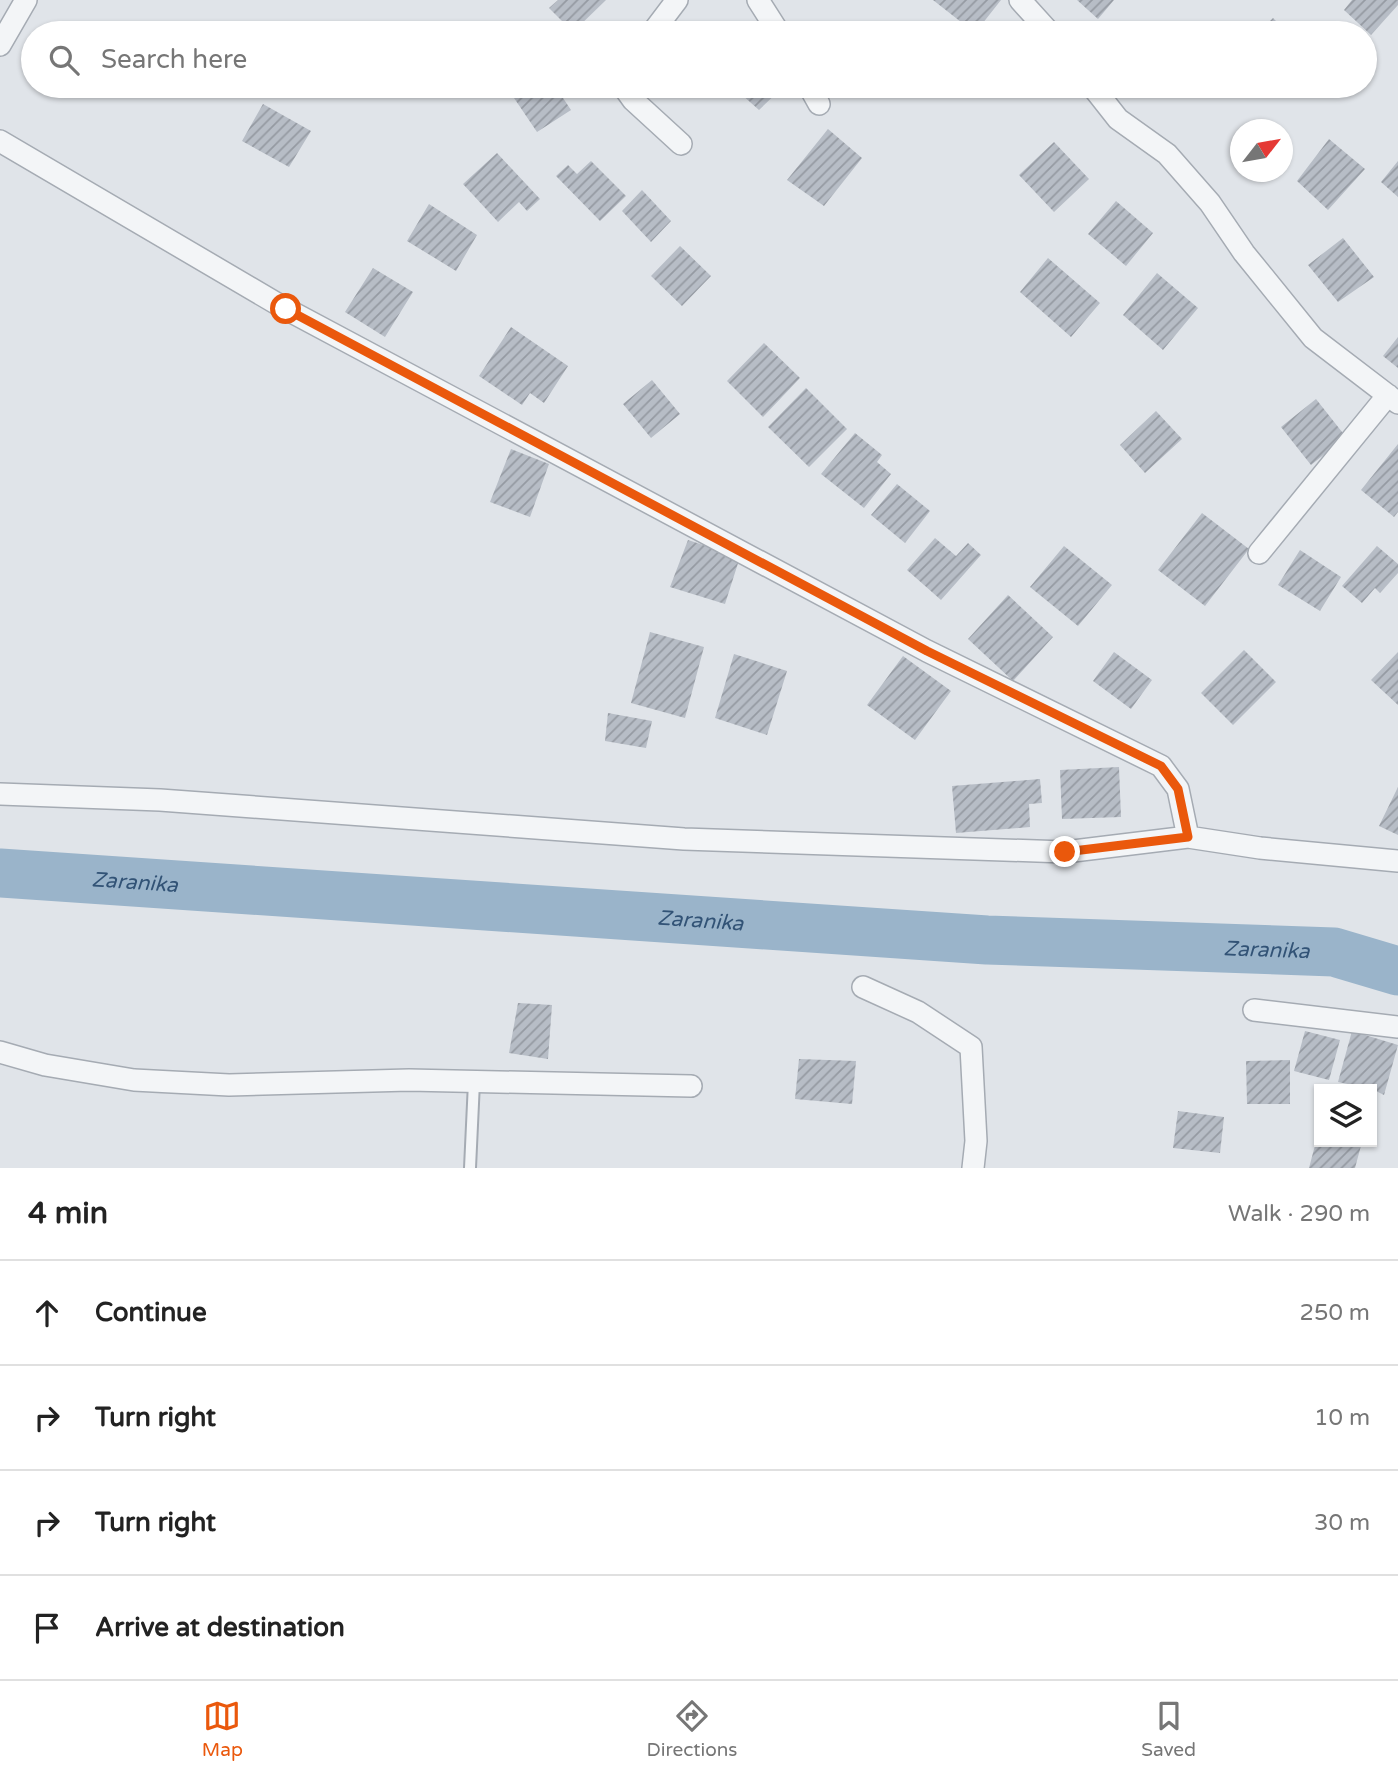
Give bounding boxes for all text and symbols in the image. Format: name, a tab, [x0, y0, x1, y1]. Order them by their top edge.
search box	[21, 21, 1377, 98]
icon: search	[45, 41, 83, 79]
text: Search here	[101, 44, 247, 75]
north arrow	[1230, 119, 1293, 182]
route start	[270, 293, 301, 324]
route end	[1049, 836, 1080, 867]
water label: Zaranika	[91, 867, 180, 898]
water label: Zaranika	[657, 905, 745, 936]
water label: Zaranika	[1223, 936, 1311, 964]
map controls	[1314, 1084, 1377, 1147]
button: layers	[1314, 1084, 1377, 1147]
text: 4 min	[28, 1195, 108, 1232]
text: Walk · 290 m	[1228, 1200, 1370, 1228]
icon: ahead	[28, 1294, 66, 1332]
text: Continue	[95, 1297, 207, 1328]
text: 250 m	[1300, 1299, 1370, 1327]
icon: right	[28, 1399, 66, 1437]
text: Turn right	[95, 1402, 216, 1433]
text: 10 m	[1314, 1404, 1370, 1432]
icon: right	[28, 1504, 66, 1542]
text: Turn right	[95, 1507, 216, 1538]
text: 30 m	[1314, 1509, 1370, 1537]
icon: arrive	[28, 1609, 66, 1647]
text: Arrive at destination	[95, 1612, 345, 1643]
tab: Map	[202, 1697, 243, 1761]
tab: Directions	[647, 1697, 738, 1761]
tab: Saved	[1141, 1697, 1196, 1761]

